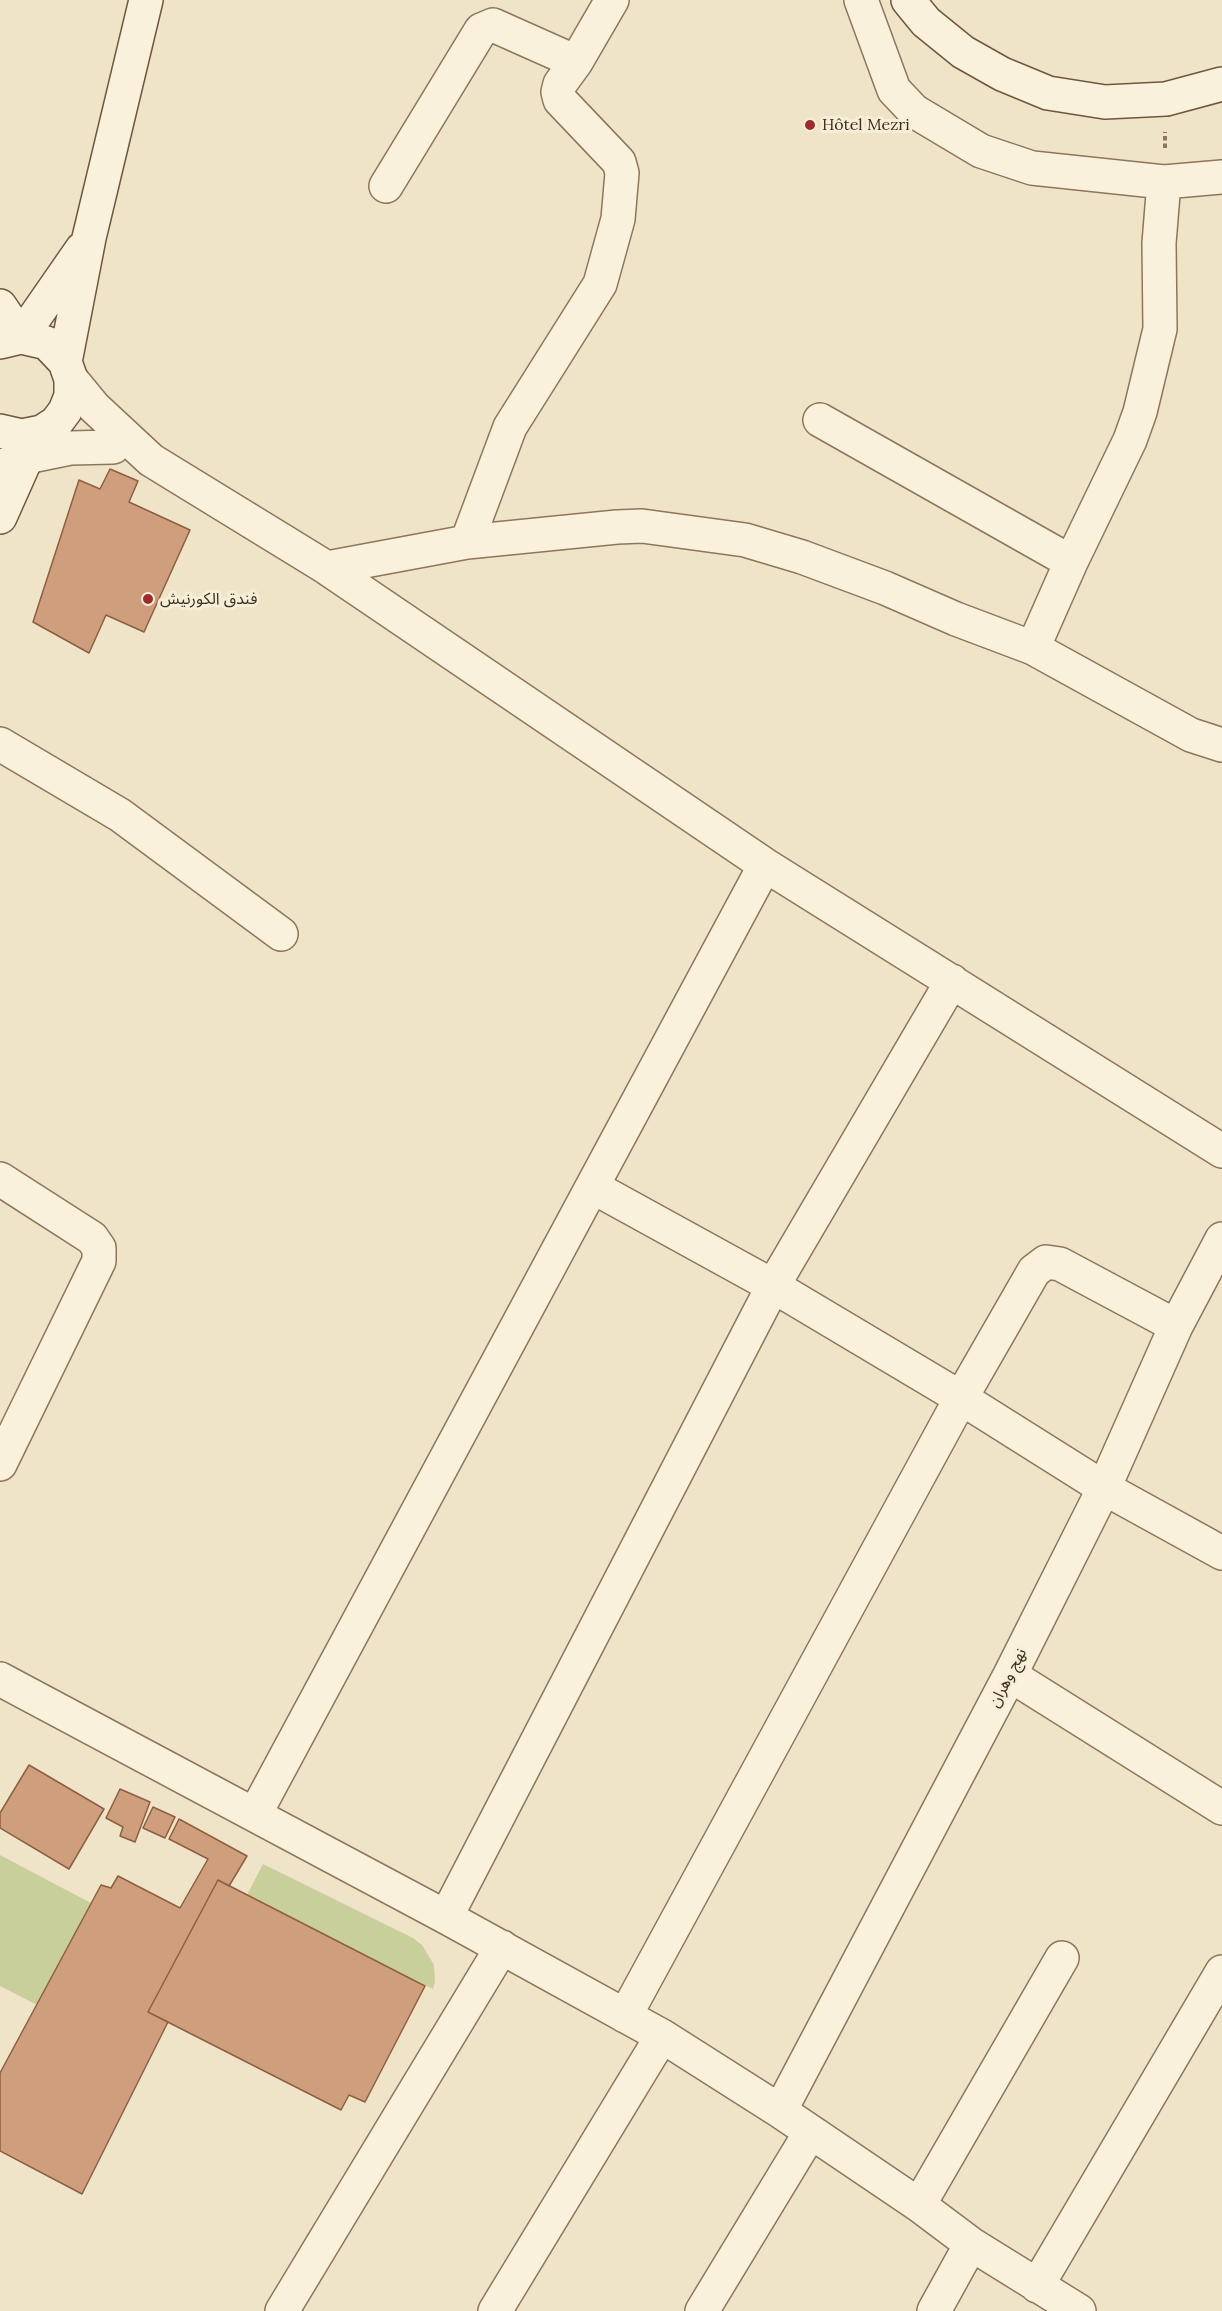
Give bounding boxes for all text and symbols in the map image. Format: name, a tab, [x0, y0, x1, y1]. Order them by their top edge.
place label: Hôtel Mezri	[822, 115, 910, 135]
marker: Hôtel Mezri	[803, 118, 817, 132]
place label: فندق الكورنيش	[160, 589, 257, 609]
marker: فندق الكورنيش	[141, 592, 155, 606]
street label: نهج وهران	[985, 1645, 1031, 1711]

